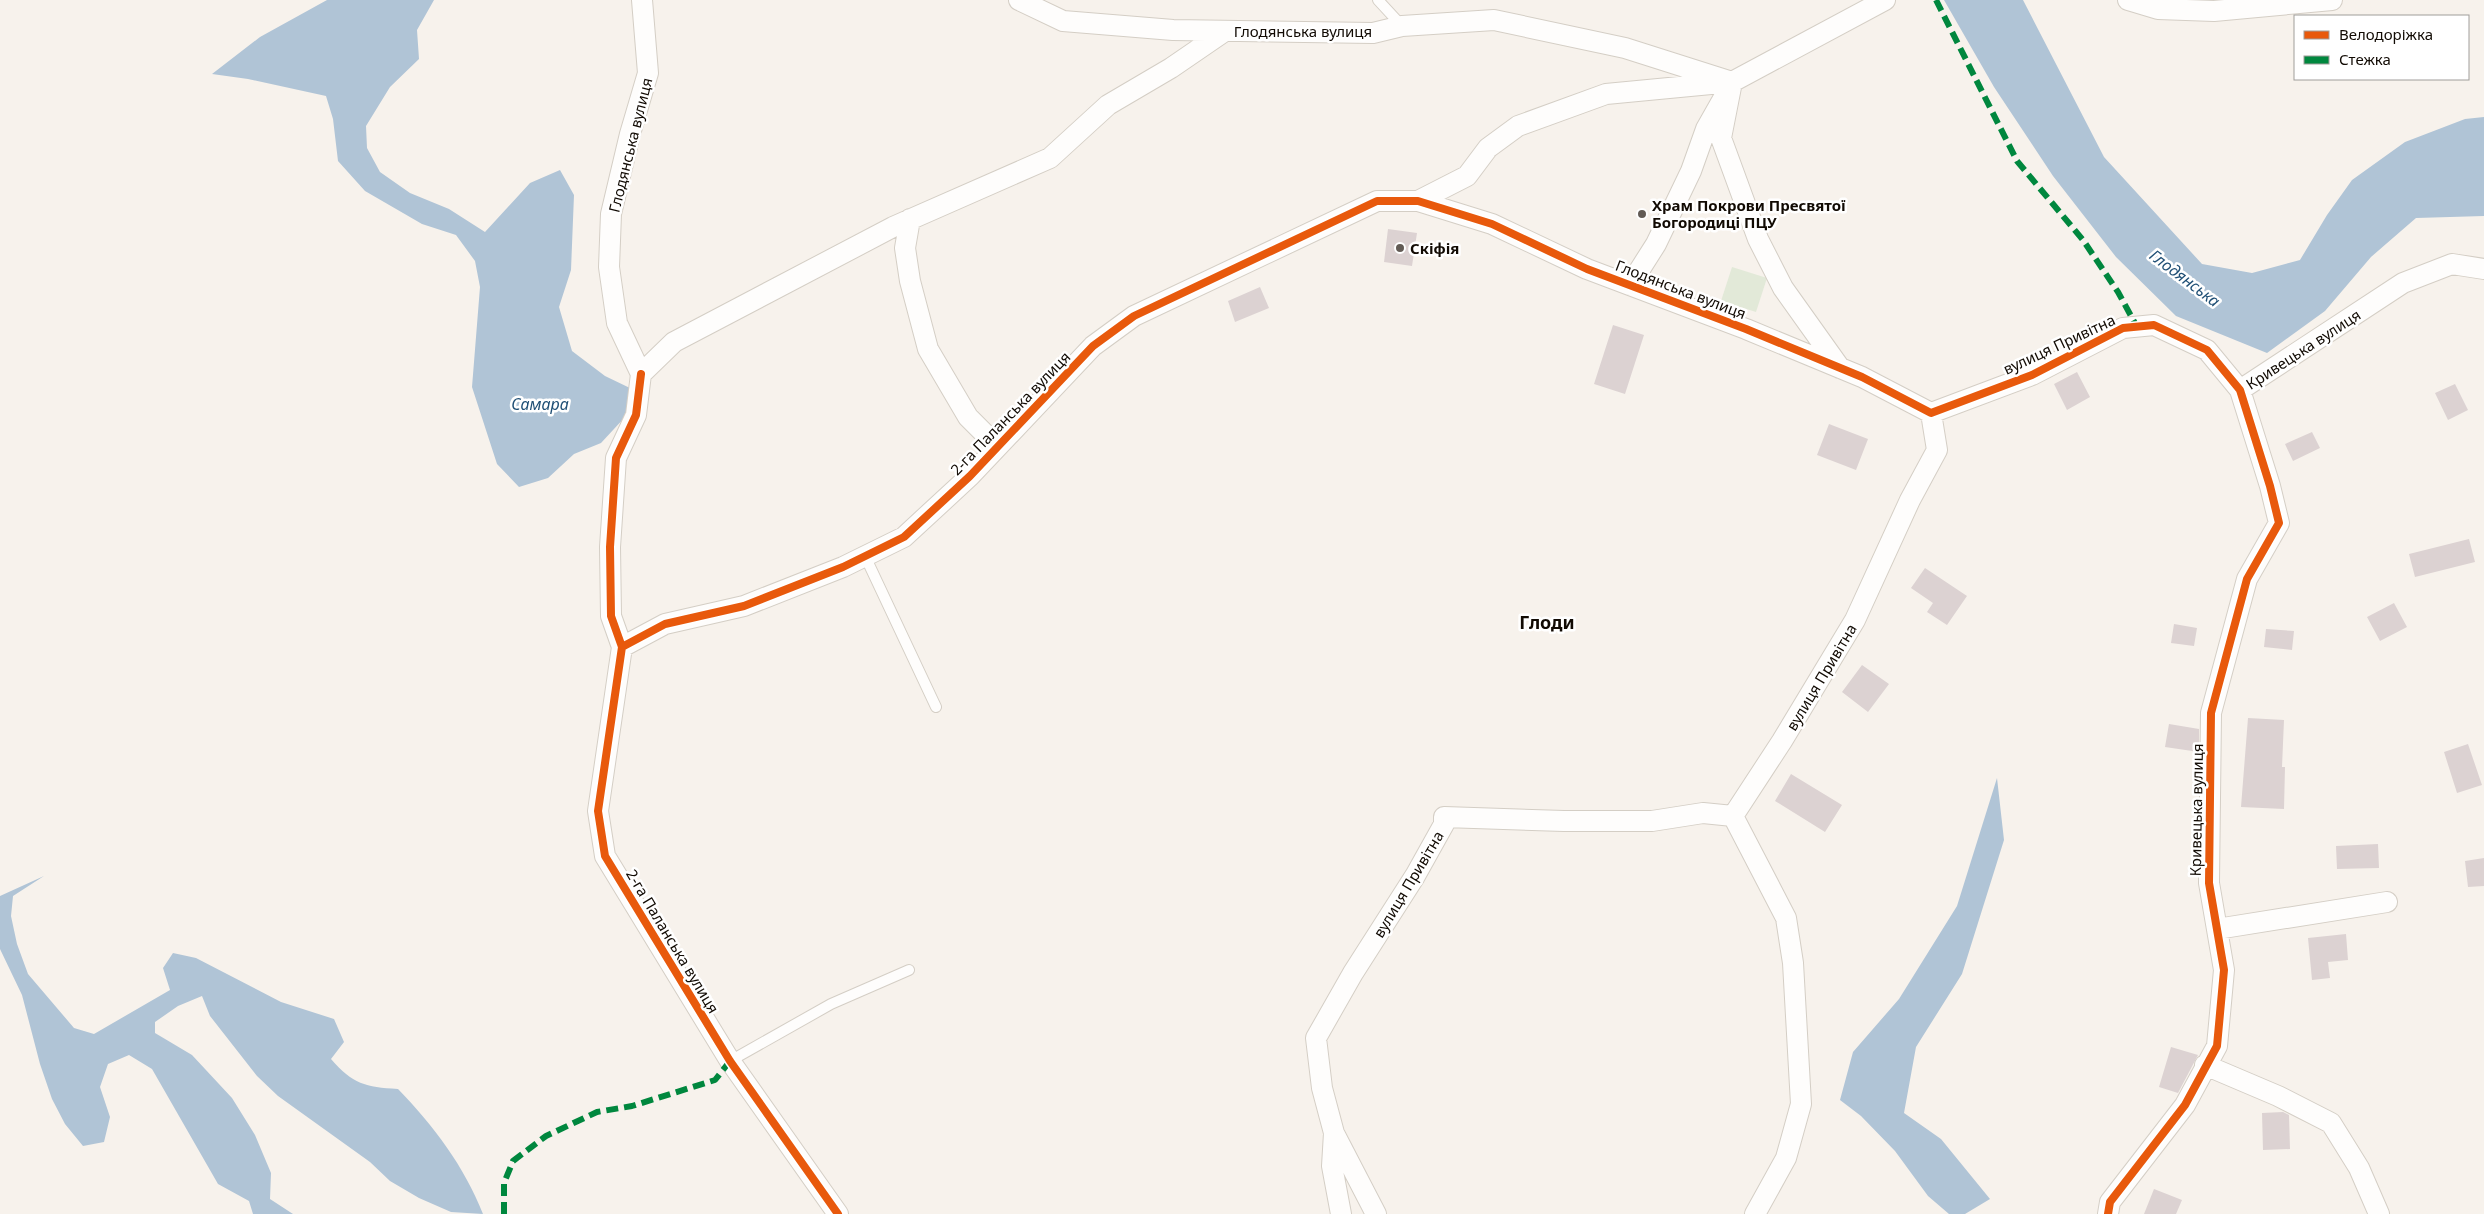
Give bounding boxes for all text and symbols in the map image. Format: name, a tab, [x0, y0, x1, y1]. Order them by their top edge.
legend	[2294, 15, 2469, 80]
street label: Глодянська вулиця	[1234, 21, 1372, 41]
text: Велодоріжка	[2339, 24, 2433, 44]
text: Стежка	[2339, 49, 2391, 69]
street label: Глодянська вулиця	[604, 75, 656, 215]
place label: Храм Покрови Пресвятої Богородиці ПЦУ	[1652, 195, 1846, 232]
marker: Храм Покрови Пресвятої Богородиці ПЦУ	[1636, 208, 1648, 220]
place label: Скіфія	[1410, 238, 1459, 258]
marker: Скіфія	[1394, 242, 1406, 254]
water label: Глодянська	[2145, 244, 2225, 312]
street label: Глодянська вулиця	[1613, 255, 1749, 323]
street label: Кривецька вулиця	[2242, 304, 2364, 394]
street label: вулиця Привітна	[2000, 309, 2118, 379]
street label: 2-га Паланська вулиця	[946, 347, 1074, 479]
water label: Самара	[511, 393, 569, 415]
district label: Глоди	[1519, 610, 1575, 634]
street label: вулиця Привітна	[1781, 620, 1861, 734]
street label: Кривецька вулиця	[2185, 743, 2207, 877]
street label: вулиця Привітна	[1368, 827, 1448, 941]
street label: 2-га Паланська вулиця	[622, 865, 724, 1017]

